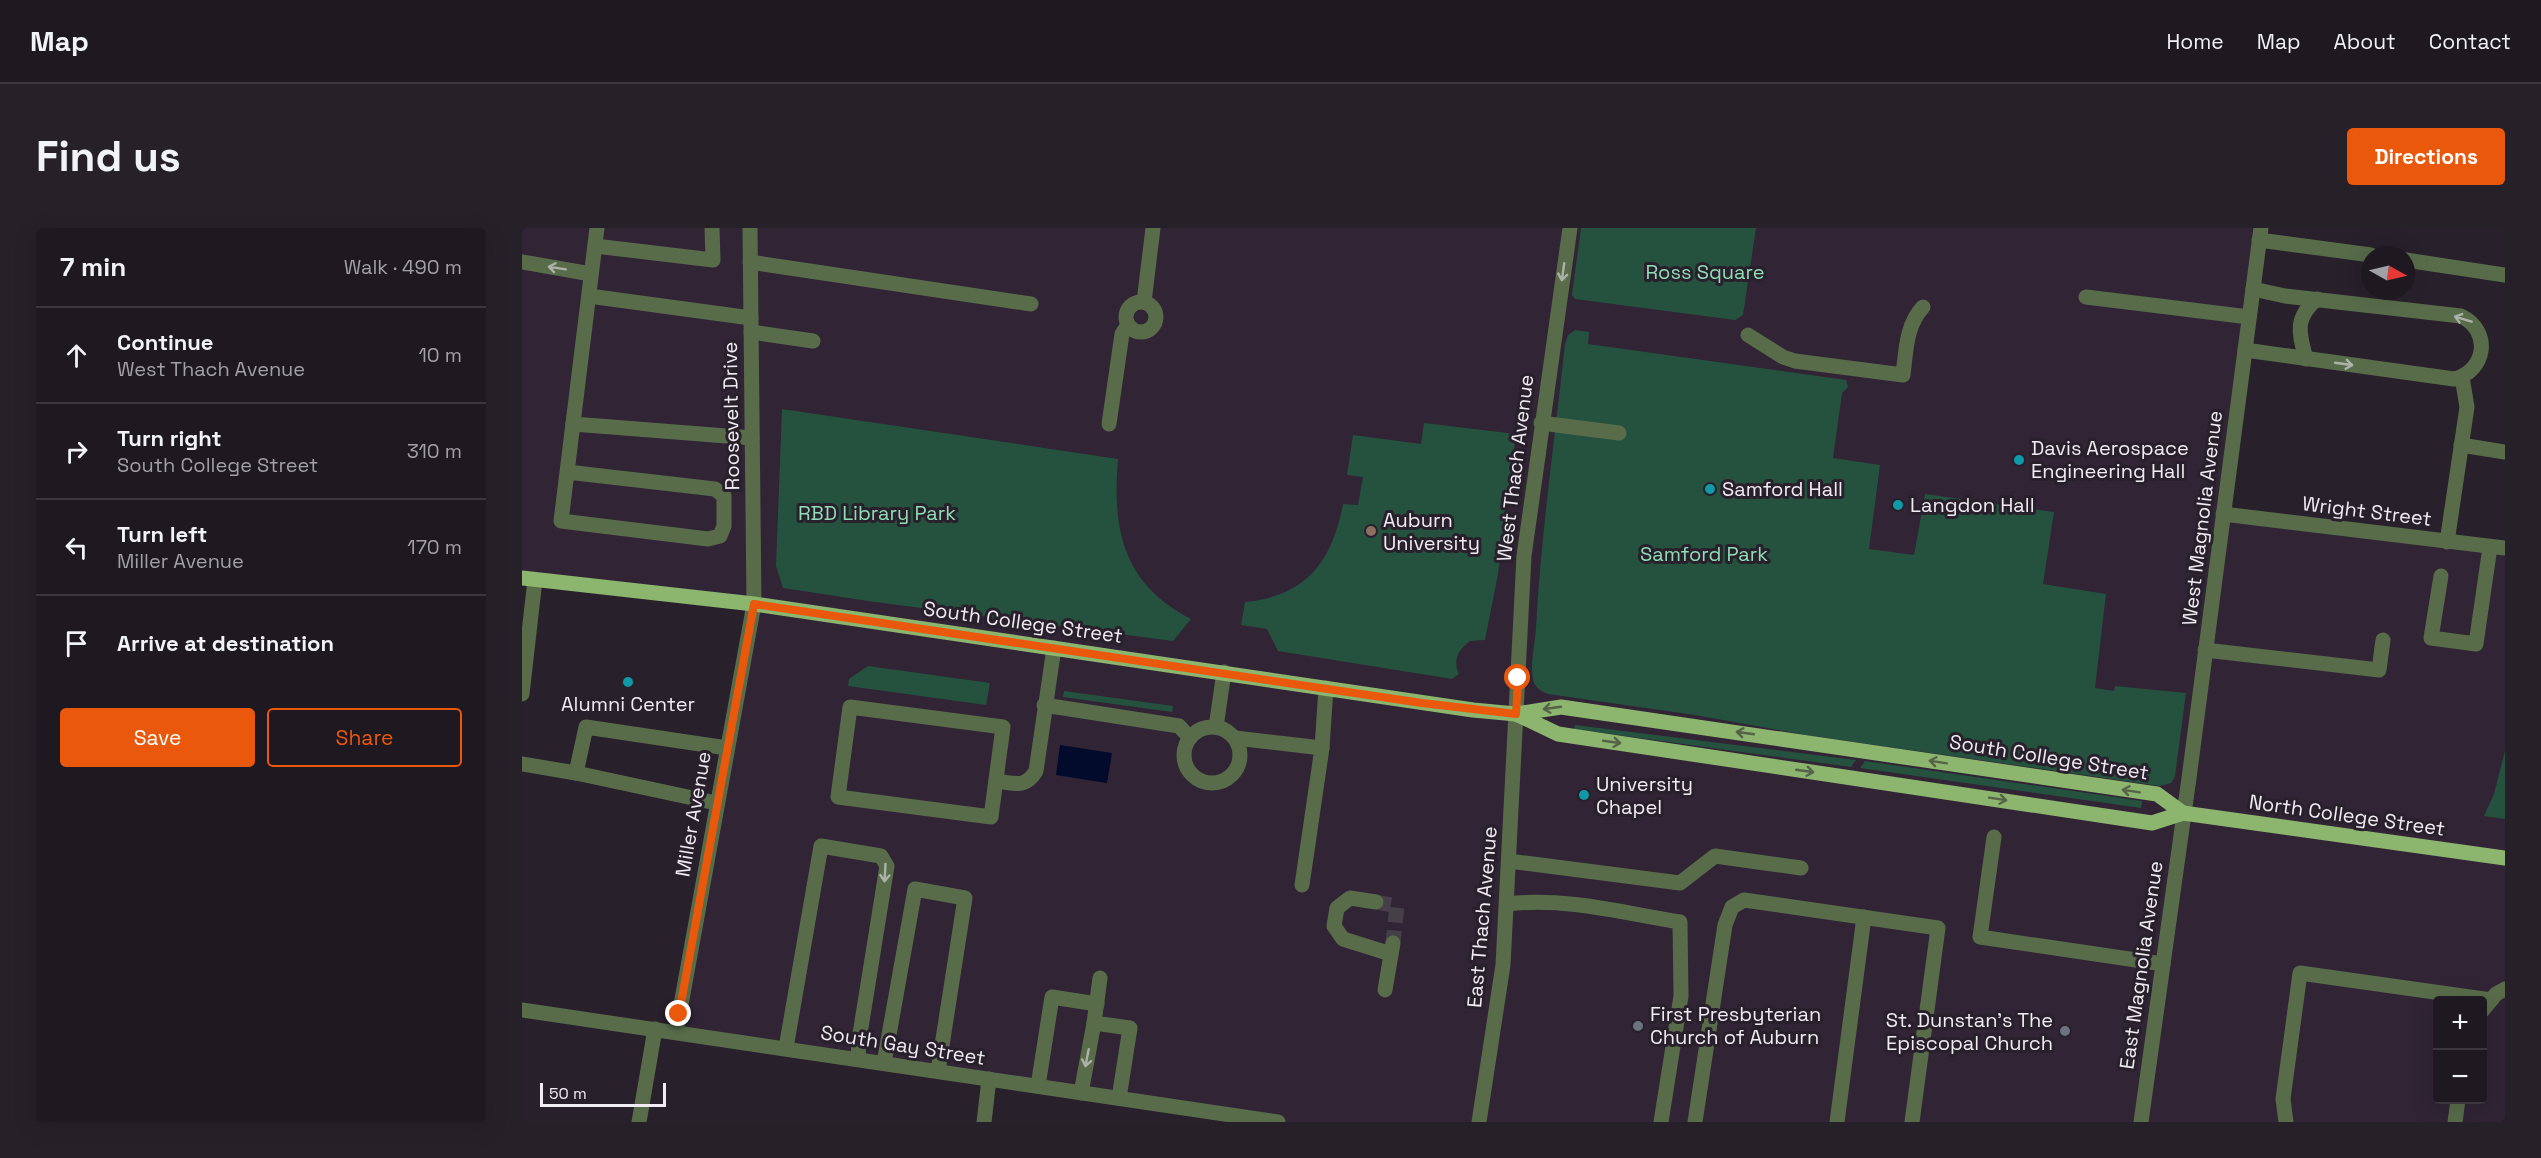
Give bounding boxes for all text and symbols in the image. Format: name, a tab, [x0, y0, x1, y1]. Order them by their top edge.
text: Map	[30, 23, 89, 59]
text: Home	[2166, 28, 2224, 55]
text: Map	[2257, 28, 2301, 55]
text: About	[2334, 28, 2396, 55]
text: Contact	[2429, 28, 2511, 55]
button: Directions	[2347, 128, 2505, 185]
text: Find us	[36, 130, 181, 183]
north arrow	[2361, 246, 2415, 300]
text: 7 min	[60, 250, 126, 284]
text: Walk · 490 m	[344, 254, 462, 280]
park label: Ross Square	[1645, 259, 1765, 285]
one-way arrow	[547, 262, 567, 273]
one-way arrow	[1558, 262, 1569, 282]
one-way arrow	[2454, 312, 2472, 323]
text: Continue	[117, 328, 213, 356]
icon: ahead	[60, 339, 93, 372]
street label: Roosevelt Drive	[717, 341, 745, 491]
text: 10 m	[418, 342, 462, 368]
text: West Thach Avenue	[117, 356, 305, 382]
one-way arrow	[2334, 359, 2354, 370]
street label: West Thach Avenue	[1491, 373, 1539, 563]
street label: West Magnolia Avenue	[2176, 409, 2228, 627]
text: Turn right	[117, 424, 222, 452]
icon: right	[60, 435, 93, 468]
place label: Davis Aerospace Engineering Hall	[2031, 435, 2189, 484]
text: 310 m	[407, 438, 462, 464]
text: South College Street	[117, 452, 318, 478]
marker: Davis Aerospace Engineering Hall	[2012, 453, 2026, 467]
place label: Samford Hall	[1722, 476, 1843, 502]
marker: Samford Hall	[1703, 482, 1717, 496]
street label: Wright Street	[2301, 490, 2433, 532]
place label: Langdon Hall	[1910, 492, 2035, 518]
marker: Langdon Hall	[1891, 498, 1905, 512]
park label: RBD Library Park	[798, 500, 956, 526]
place label: Auburn University	[1383, 507, 1480, 556]
text: Turn left	[117, 520, 207, 548]
marker: Auburn University	[1364, 524, 1378, 538]
icon: left	[60, 531, 93, 564]
text: 170 m	[407, 534, 462, 560]
park label: Samford Park	[1640, 541, 1768, 567]
text: Miller Avenue	[117, 548, 244, 574]
street label: South College Street	[922, 595, 1124, 649]
icon: arrive	[60, 627, 93, 660]
text: Arrive at destination	[117, 629, 334, 657]
route start	[1504, 664, 1530, 690]
marker: Alumni Center	[621, 675, 635, 689]
place label: Alumni Center	[561, 691, 695, 717]
one-way arrow	[1543, 703, 1563, 714]
button: Save	[60, 708, 255, 767]
button: Share	[267, 708, 462, 767]
one-way arrow	[1736, 728, 1756, 739]
street label: South College Street	[1948, 728, 2150, 786]
one-way arrow	[1602, 736, 1621, 747]
street label: Miller Avenue	[669, 749, 717, 879]
one-way arrow	[1929, 756, 1949, 767]
one-way arrow	[1794, 765, 1814, 776]
place label: University Chapel	[1596, 771, 1693, 820]
one-way arrow	[2122, 785, 2141, 796]
marker: University Chapel	[1577, 788, 1591, 802]
street label: North College Street	[2247, 788, 2447, 842]
one-way arrow	[1987, 794, 2007, 805]
street label: East Thach Avenue	[1461, 825, 1503, 1009]
street label: East Magnolia Avenue	[2114, 859, 2168, 1071]
one-way arrow	[879, 863, 890, 882]
map controls	[2433, 996, 2487, 1104]
button: +	[2433, 996, 2487, 1050]
route end	[665, 1000, 691, 1026]
place label: First Presbyterian Church of Auburn	[1650, 1001, 1821, 1050]
place label: St. Dunstan's The Episcopal Church	[1886, 1007, 2053, 1056]
street label: South Gay Street	[819, 1019, 987, 1071]
marker: First Presbyterian Church of Auburn	[1631, 1019, 1645, 1033]
marker: St. Dunstan's The Episcopal Church	[2058, 1024, 2072, 1038]
one-way arrow	[1081, 1047, 1092, 1067]
button: −	[2433, 1050, 2487, 1104]
scale bar	[540, 1080, 666, 1108]
text: 50 m	[549, 1083, 587, 1104]

